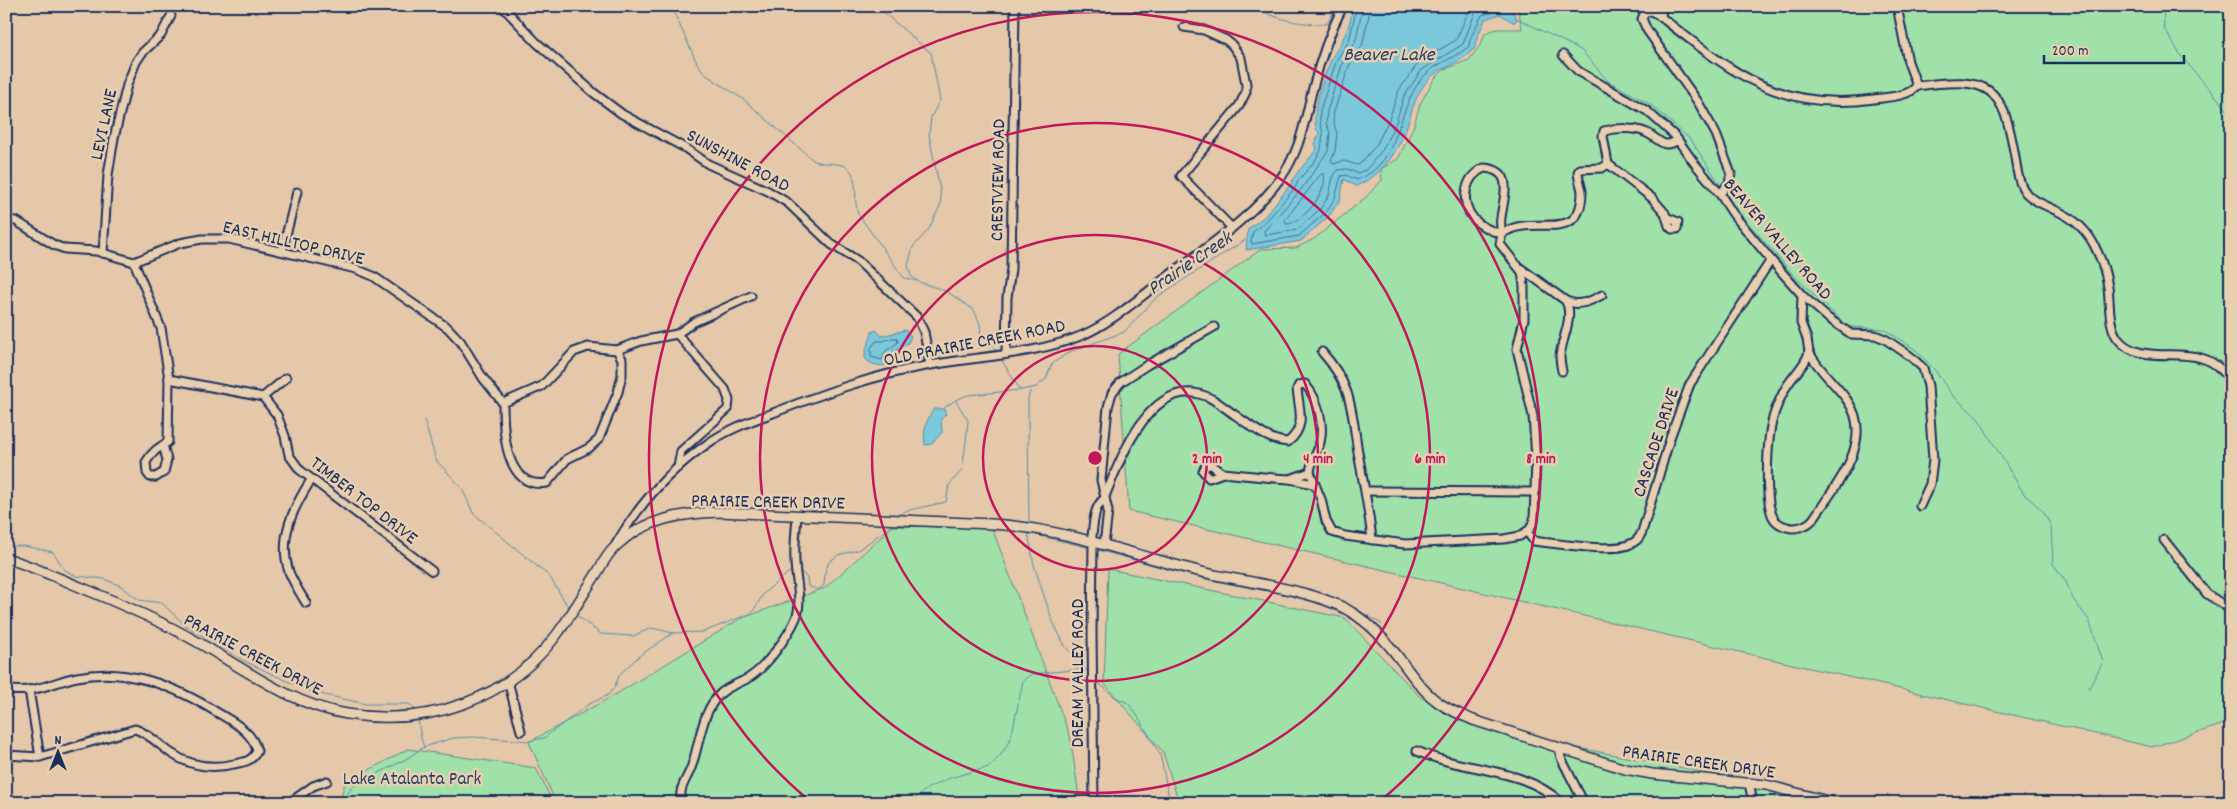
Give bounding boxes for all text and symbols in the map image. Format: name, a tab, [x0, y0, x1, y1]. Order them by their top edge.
scale bar	[2044, 32, 2184, 64]
text: 200 m	[2052, 41, 2089, 63]
water label: Beaver Lake	[1343, 42, 1436, 70]
street label: LEVI LANE	[85, 86, 126, 163]
street label: CRESTVIEW ROAD	[985, 118, 1014, 242]
street label: SUNSHINE ROAD	[681, 123, 794, 201]
street label: BEAVER VALLEY ROAD	[1715, 173, 1837, 308]
street label: EAST HILLTOP DRIVE	[220, 215, 367, 274]
water label: Prairie Creek	[1143, 225, 1240, 303]
street label: OLD PRAIRIE CREEK ROAD	[882, 314, 1068, 375]
street label: CASCADE DRIVE	[1627, 385, 1688, 501]
centre of rings	[1086, 449, 1104, 467]
text: 2 min	[1192, 449, 1222, 471]
text: 4 min	[1303, 449, 1333, 471]
text: 6 min	[1415, 449, 1445, 471]
text: 8 min	[1526, 449, 1556, 471]
street label: TIMBER TOP DRIVE	[303, 451, 423, 553]
street label: PRAIRIE CREEK DRIVE	[691, 489, 846, 518]
street label: DREAM VALLEY ROAD	[1066, 598, 1093, 747]
street label: PRAIRIE CREEK DRIVE	[178, 608, 327, 704]
north arrow	[32, 726, 82, 776]
text: N	[55, 731, 62, 751]
street label: PRAIRIE CREEK DRIVE	[1620, 739, 1777, 788]
park label: Lake Atalanta Park	[343, 767, 481, 794]

